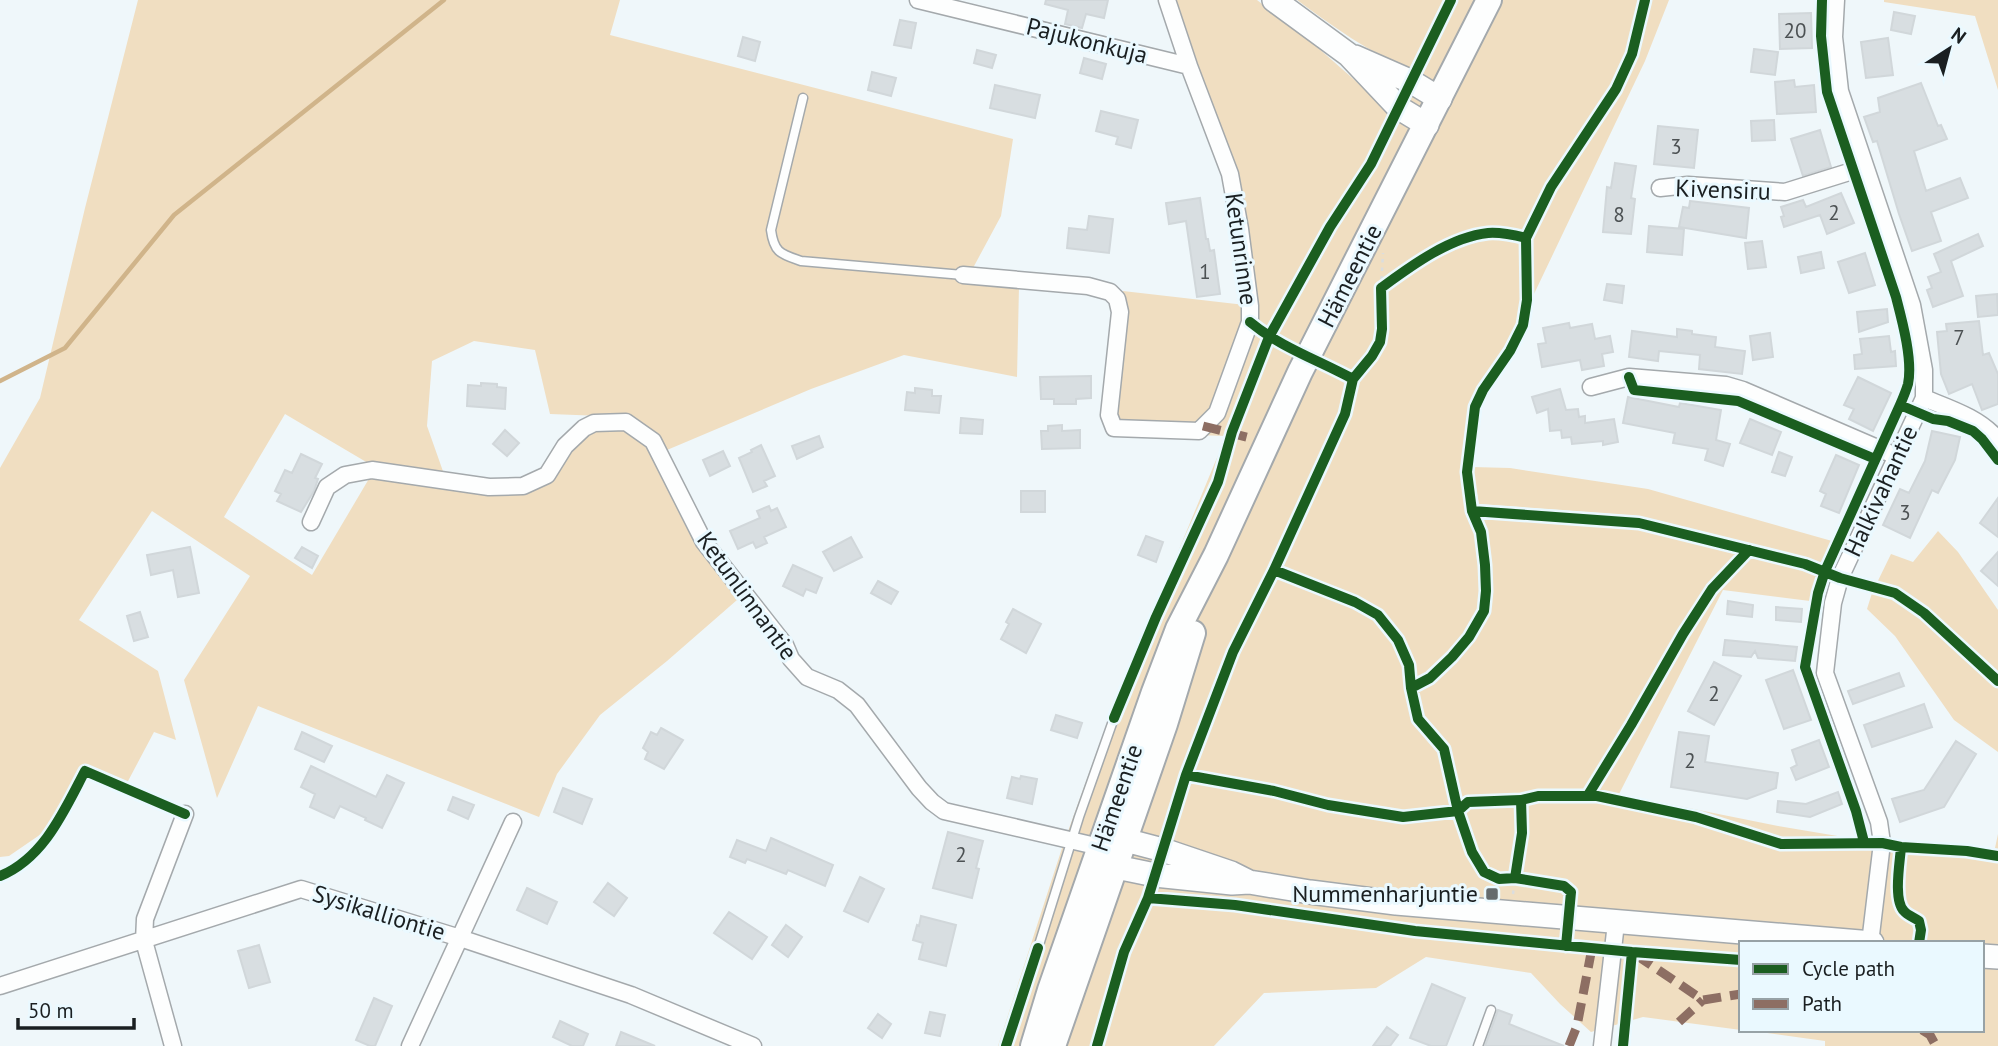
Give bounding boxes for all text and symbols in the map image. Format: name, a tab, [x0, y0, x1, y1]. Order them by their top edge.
street label: Pajukonkuja	[1023, 11, 1151, 71]
north arrow	[1914, 14, 1984, 84]
house number: 20	[1784, 17, 1806, 44]
text: N	[1947, 22, 1971, 49]
house number: 3	[1670, 133, 1682, 160]
street label: Kivensiru	[1675, 172, 1771, 207]
street label: Ketunrinne	[1218, 191, 1265, 307]
house number: 2	[1828, 199, 1840, 226]
house number: 8	[1613, 201, 1625, 228]
street label: Hämeentie	[1310, 219, 1389, 332]
house number: 1	[1199, 258, 1211, 285]
house number: 7	[1953, 324, 1965, 351]
street label: Halkivahantie	[1837, 420, 1924, 561]
house number: 3	[1899, 499, 1911, 526]
street label: Ketunlinnantie	[690, 525, 804, 666]
house number: 2	[1708, 680, 1720, 707]
street label: Hämeentie	[1084, 740, 1149, 856]
house number: 2	[1684, 747, 1696, 774]
house number: 2	[955, 841, 967, 868]
street label: Sysikalliontie	[309, 878, 449, 947]
place label: Nummenharjuntie	[1292, 878, 1478, 909]
marker: Nummenharjuntie	[1484, 886, 1500, 902]
legend	[1739, 941, 1984, 1032]
text: Cycle path	[1802, 955, 1895, 982]
scale bar	[18, 986, 133, 1030]
text: Path	[1802, 990, 1842, 1017]
text: 50 m	[28, 997, 74, 1024]

